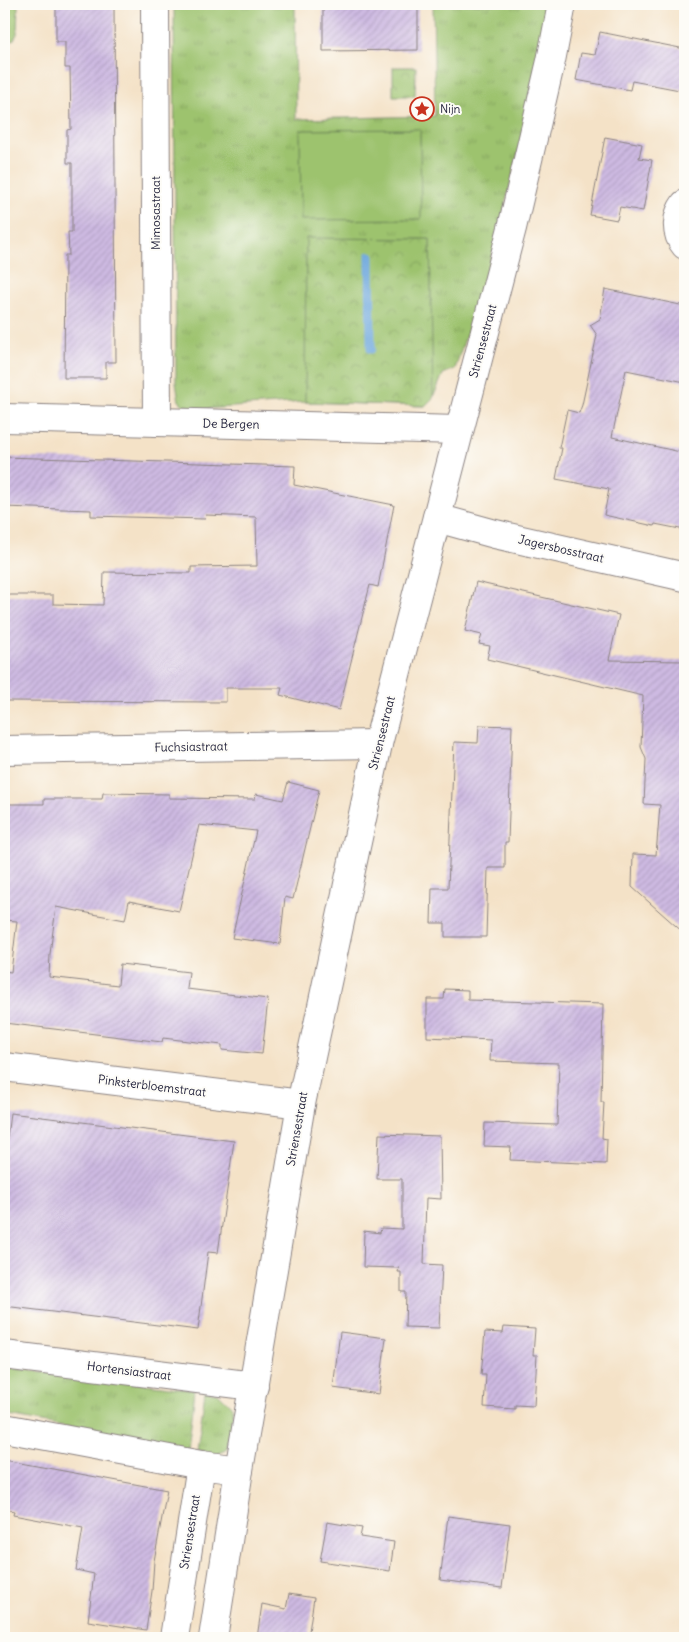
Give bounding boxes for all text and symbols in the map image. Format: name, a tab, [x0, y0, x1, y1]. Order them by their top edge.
place icon: Nijn	[409, 96, 435, 122]
place label: Nijn	[440, 101, 461, 116]
street label: Mimosastraat	[148, 176, 163, 250]
street label: Striensestraat	[466, 303, 500, 379]
street label: De Bergen	[202, 416, 260, 431]
street label: Jagersbosstraat	[517, 531, 605, 566]
street label: Striensestraat	[365, 694, 398, 771]
street label: Fuchsiastraat	[154, 738, 228, 755]
street label: Pinksterbloemstraat	[97, 1071, 207, 1100]
street label: Striensestraat	[283, 1090, 310, 1167]
street label: Hortensiastraat	[86, 1358, 172, 1383]
street label: Striensestraat	[176, 1494, 203, 1570]

